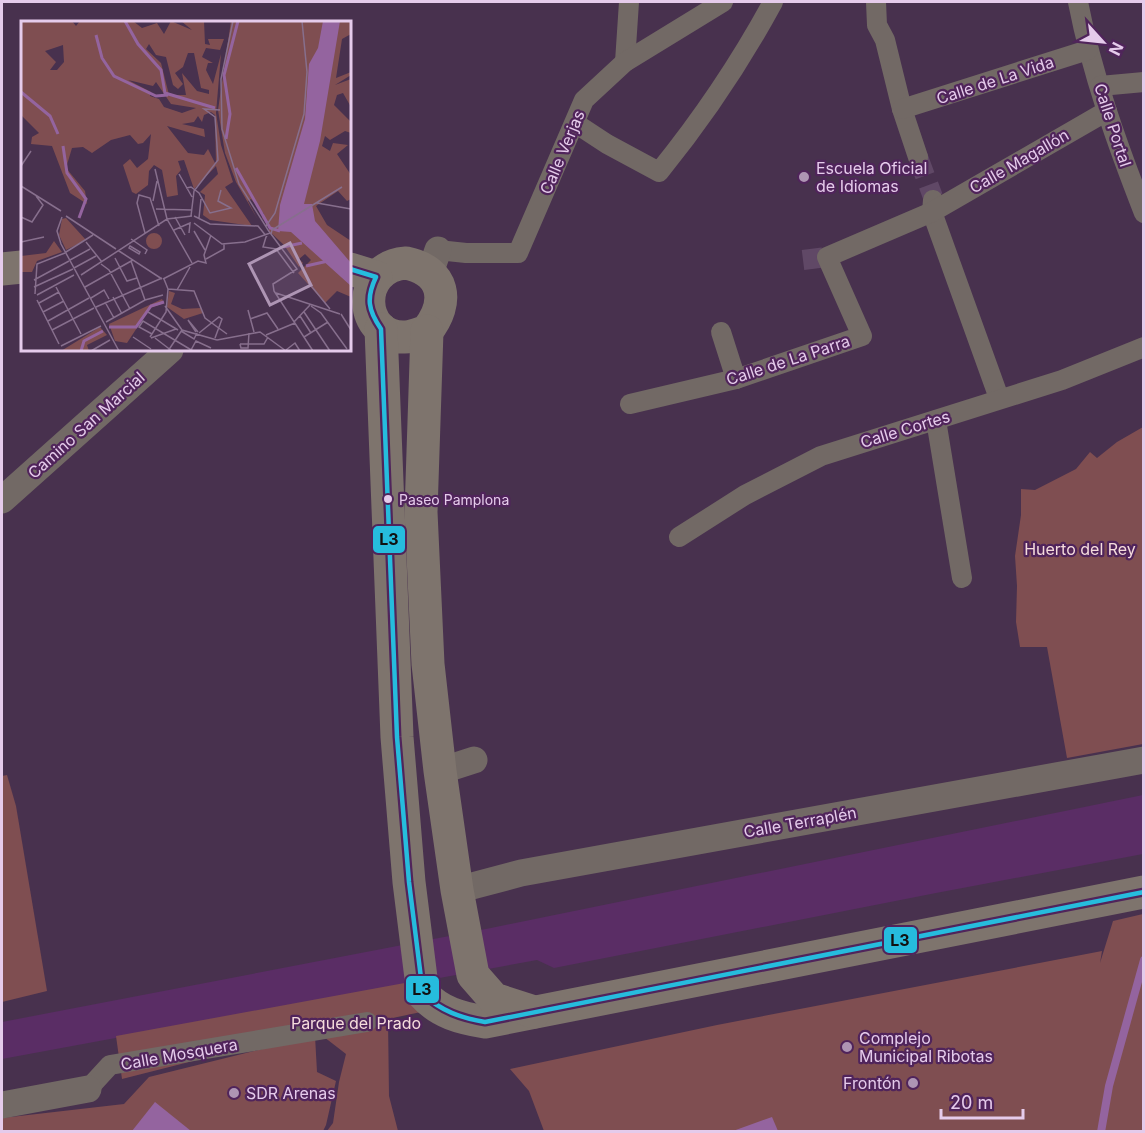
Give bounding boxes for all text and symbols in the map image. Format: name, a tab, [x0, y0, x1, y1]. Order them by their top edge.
north arrow	[1073, 12, 1133, 72]
inset map	[21, 21, 351, 351]
text: N	[1105, 39, 1128, 59]
street label: Calle de La Vida	[934, 52, 1056, 108]
street label: Calle Portal	[1090, 81, 1136, 169]
street label: Calle Verjas	[535, 107, 589, 197]
street label: Calle Magallón	[966, 125, 1072, 197]
place label: Escuela Oficial de Idiomas	[816, 158, 927, 196]
marker: Escuela Oficial de Idiomas	[797, 170, 811, 184]
street label: Calle de La Parra	[724, 331, 852, 389]
street label: Camino San Marcial	[23, 367, 149, 483]
street label: Calle Cortes	[858, 406, 952, 452]
place label: Paseo Pamplona	[399, 491, 509, 508]
marker: Paseo Pamplona	[382, 493, 394, 505]
line badge: L3	[372, 525, 406, 554]
text: L3	[379, 529, 399, 549]
park label: Huerto del Rey	[1024, 539, 1136, 559]
street label: Calle Terraplén	[742, 802, 858, 842]
line badge: L3	[883, 926, 918, 954]
text: L3	[890, 930, 910, 950]
line badge: L3	[405, 975, 440, 1004]
text: L3	[412, 979, 432, 999]
park label: Parque del Prado	[291, 1013, 421, 1033]
place label: Complejo Municipal Ribotas	[859, 1028, 993, 1066]
street label: Calle Mosquera	[119, 1034, 239, 1074]
marker: Complejo Municipal Ribotas	[840, 1040, 854, 1054]
place label: Frontón	[843, 1073, 901, 1093]
marker: Frontón	[906, 1076, 920, 1090]
scale bar	[941, 1082, 1024, 1120]
place label: SDR Arenas	[246, 1083, 336, 1103]
marker: SDR Arenas	[227, 1086, 241, 1100]
text: 20 m	[950, 1092, 993, 1113]

